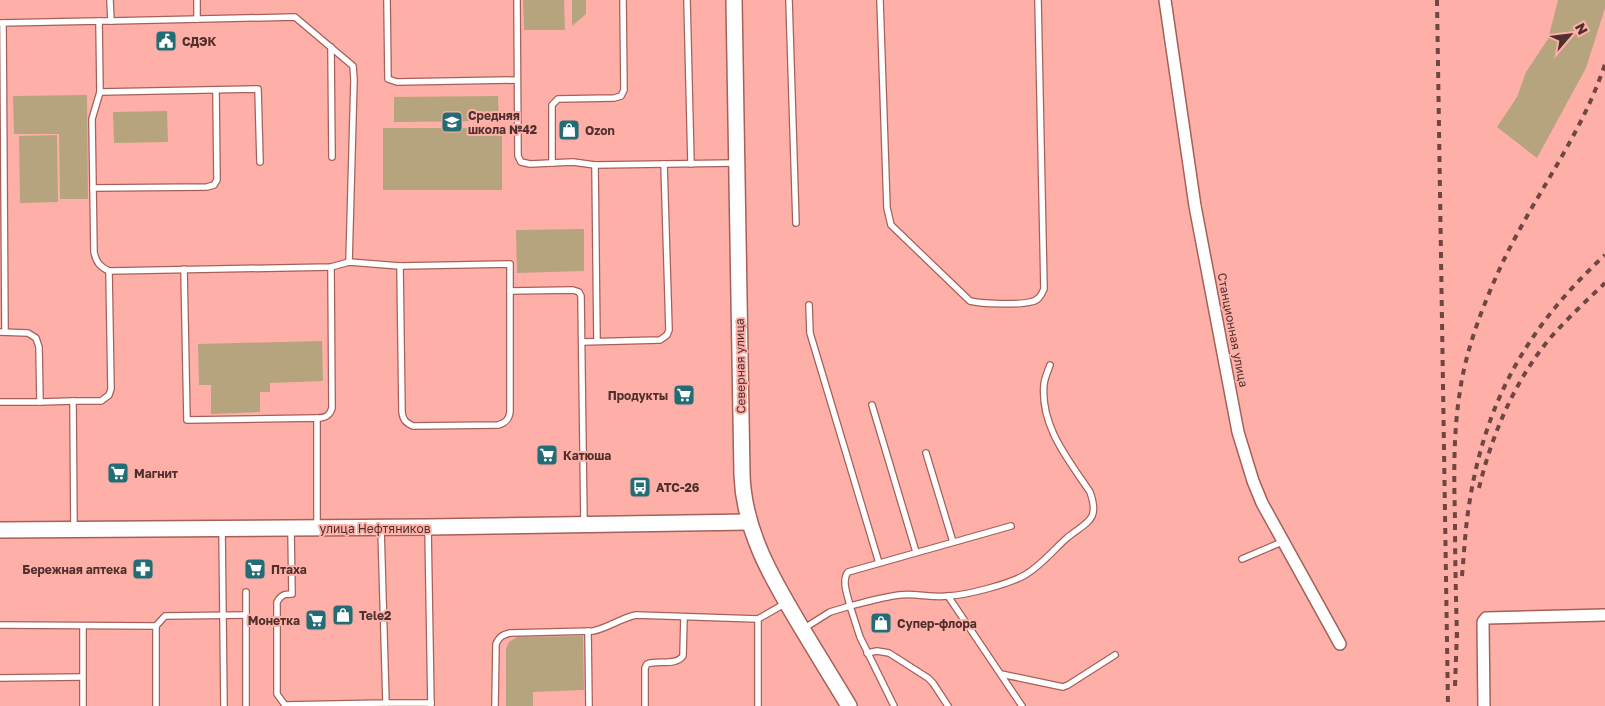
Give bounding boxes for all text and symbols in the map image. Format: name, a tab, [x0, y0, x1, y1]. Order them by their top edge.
north arrow	[1545, 10, 1595, 60]
text: N	[1572, 20, 1592, 37]
public building icon: СДЭК	[154, 29, 178, 53]
place label: СДЭК	[182, 34, 217, 49]
place label: Средняя школа №42	[468, 108, 537, 137]
school or university icon: Средняя школа №42	[440, 110, 464, 134]
shop icon: Ozon	[557, 118, 581, 142]
place label: Ozon	[585, 123, 615, 138]
street label: Станционная улица	[1215, 271, 1251, 389]
street label: Северная улица	[732, 318, 748, 414]
supermarket icon: Продукты	[672, 383, 696, 407]
place label: Продукты	[608, 388, 668, 403]
supermarket icon: Катюша	[535, 443, 559, 467]
place label: Катюша	[563, 448, 611, 463]
supermarket icon: Магнит	[106, 461, 130, 485]
place label: Магнит	[134, 466, 178, 481]
bus stop icon: АТС-26	[628, 475, 652, 499]
place label: АТС-26	[656, 480, 700, 495]
street label: улица Нефтяников	[320, 521, 431, 536]
pharmacy icon: Бережная аптека	[131, 557, 155, 581]
supermarket icon: Птаха	[243, 557, 267, 581]
place label: Бережная аптека	[22, 562, 127, 577]
place label: Птаха	[271, 562, 307, 577]
shop icon: Tele2	[331, 603, 355, 627]
supermarket icon: Монетка	[304, 608, 328, 632]
place label: Tele2	[359, 608, 391, 623]
shop icon: Супер-флора	[869, 611, 893, 635]
place label: Монетка	[248, 613, 300, 628]
place label: Супер-флора	[897, 616, 977, 631]

